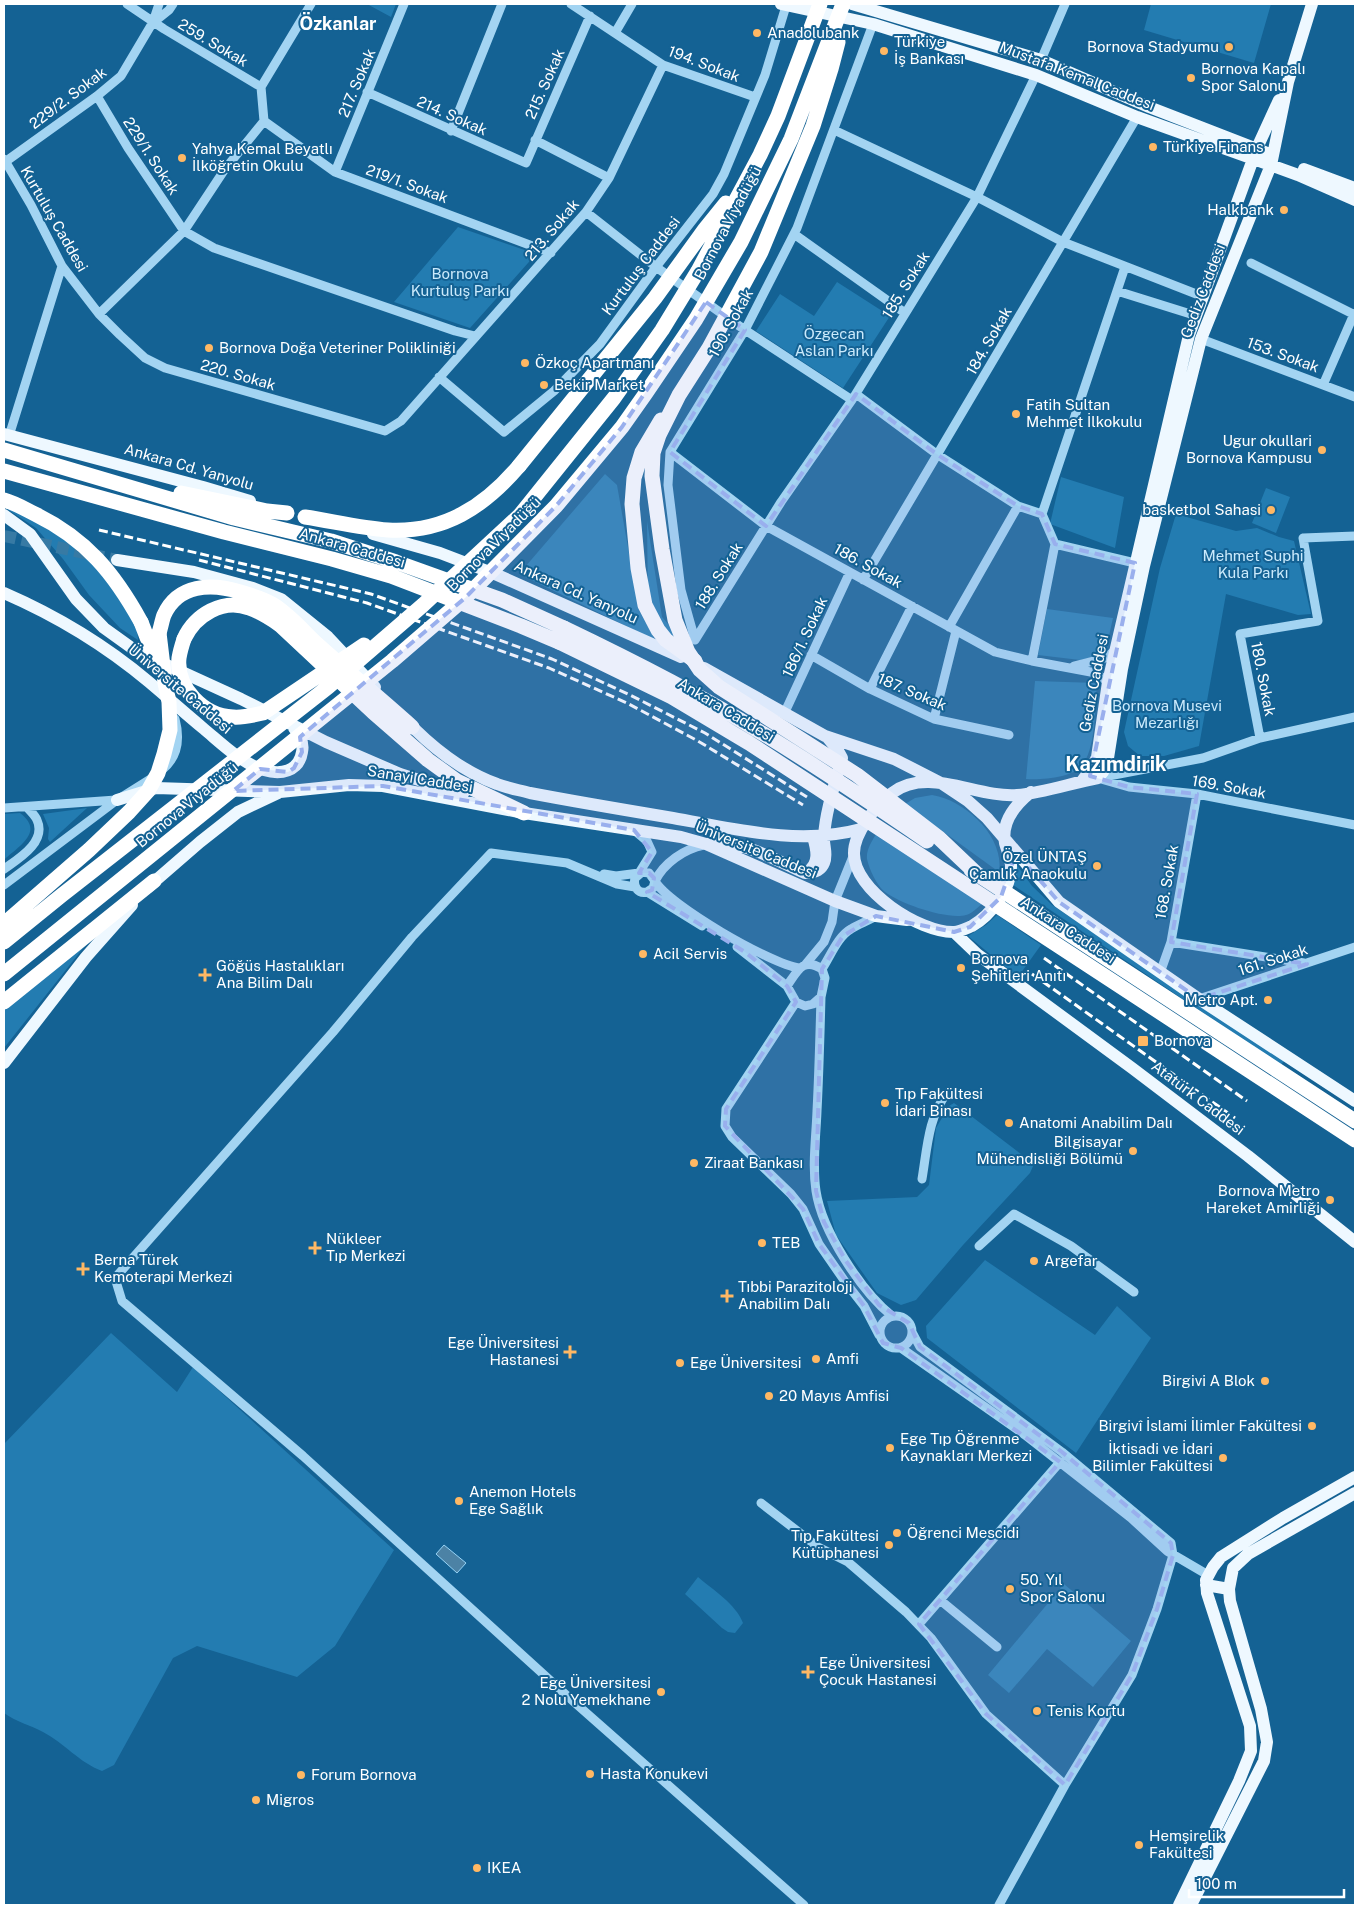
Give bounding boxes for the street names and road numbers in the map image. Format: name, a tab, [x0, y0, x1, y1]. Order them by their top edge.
street label: 259. Sokak	[175, 15, 251, 70]
street label: Mustafa Kemal Caddesi	[997, 38, 1157, 113]
street label: 194. Sokak	[666, 42, 742, 85]
street label: 217. Sokak	[335, 46, 379, 120]
street label: 215. Sokak	[522, 46, 568, 122]
street label: 229/2. Sokak	[26, 63, 109, 132]
street label: 214. Sokak	[415, 93, 490, 139]
street label: 229/1. Sokak	[120, 114, 183, 198]
street label: 219/1. Sokak	[364, 161, 451, 206]
street label: Kurtuluş Caddesi	[17, 163, 92, 275]
street label: Bornova Viyadüğü	[691, 163, 765, 282]
street label: 213. Sokak	[521, 196, 582, 264]
street label: Kurtuluş Caddesi	[598, 213, 683, 318]
street label: Gediz Caddesi	[1177, 241, 1228, 340]
street label: 185. Sokak	[878, 248, 933, 321]
street label: 190. Sokak	[705, 286, 756, 360]
street label: 184. Sokak	[962, 304, 1015, 378]
street label: 153. Sokak	[1245, 334, 1322, 375]
street label: 220. Sokak	[199, 356, 278, 393]
street label: Ankara Cd. Yanyolu	[123, 440, 256, 493]
street label: Bornova Viyadüğü	[443, 493, 544, 594]
street label: Ankara Caddesi	[297, 524, 407, 571]
street label: 188. Sokak	[691, 539, 746, 612]
street label: 186. Sokak	[831, 540, 905, 591]
street label: Ankara Cd. Yanyolu	[512, 557, 641, 627]
street label: 186/1. Sokak	[778, 594, 831, 680]
street label: Gediz Caddesi	[1076, 633, 1111, 733]
street label: Üniversite Caddesi	[125, 640, 236, 737]
street label: 180. Sokak	[1248, 640, 1279, 717]
street label: 187. Sokak	[875, 669, 949, 714]
street label: Ankara Caddesi	[675, 674, 778, 745]
street label: Bornova Viyadüğü	[132, 758, 241, 851]
street label: Sanayi Caddesi	[366, 762, 474, 795]
street label: 169. Sokak	[1191, 772, 1268, 801]
street label: Üniversite Caddesi	[693, 816, 820, 882]
street label: 168. Sokak	[1152, 843, 1181, 921]
street label: Ankara Caddesi	[1018, 893, 1119, 967]
street label: 161. Sokak	[1236, 940, 1310, 979]
street label: Atatürk Caddesi	[1148, 1057, 1248, 1138]

